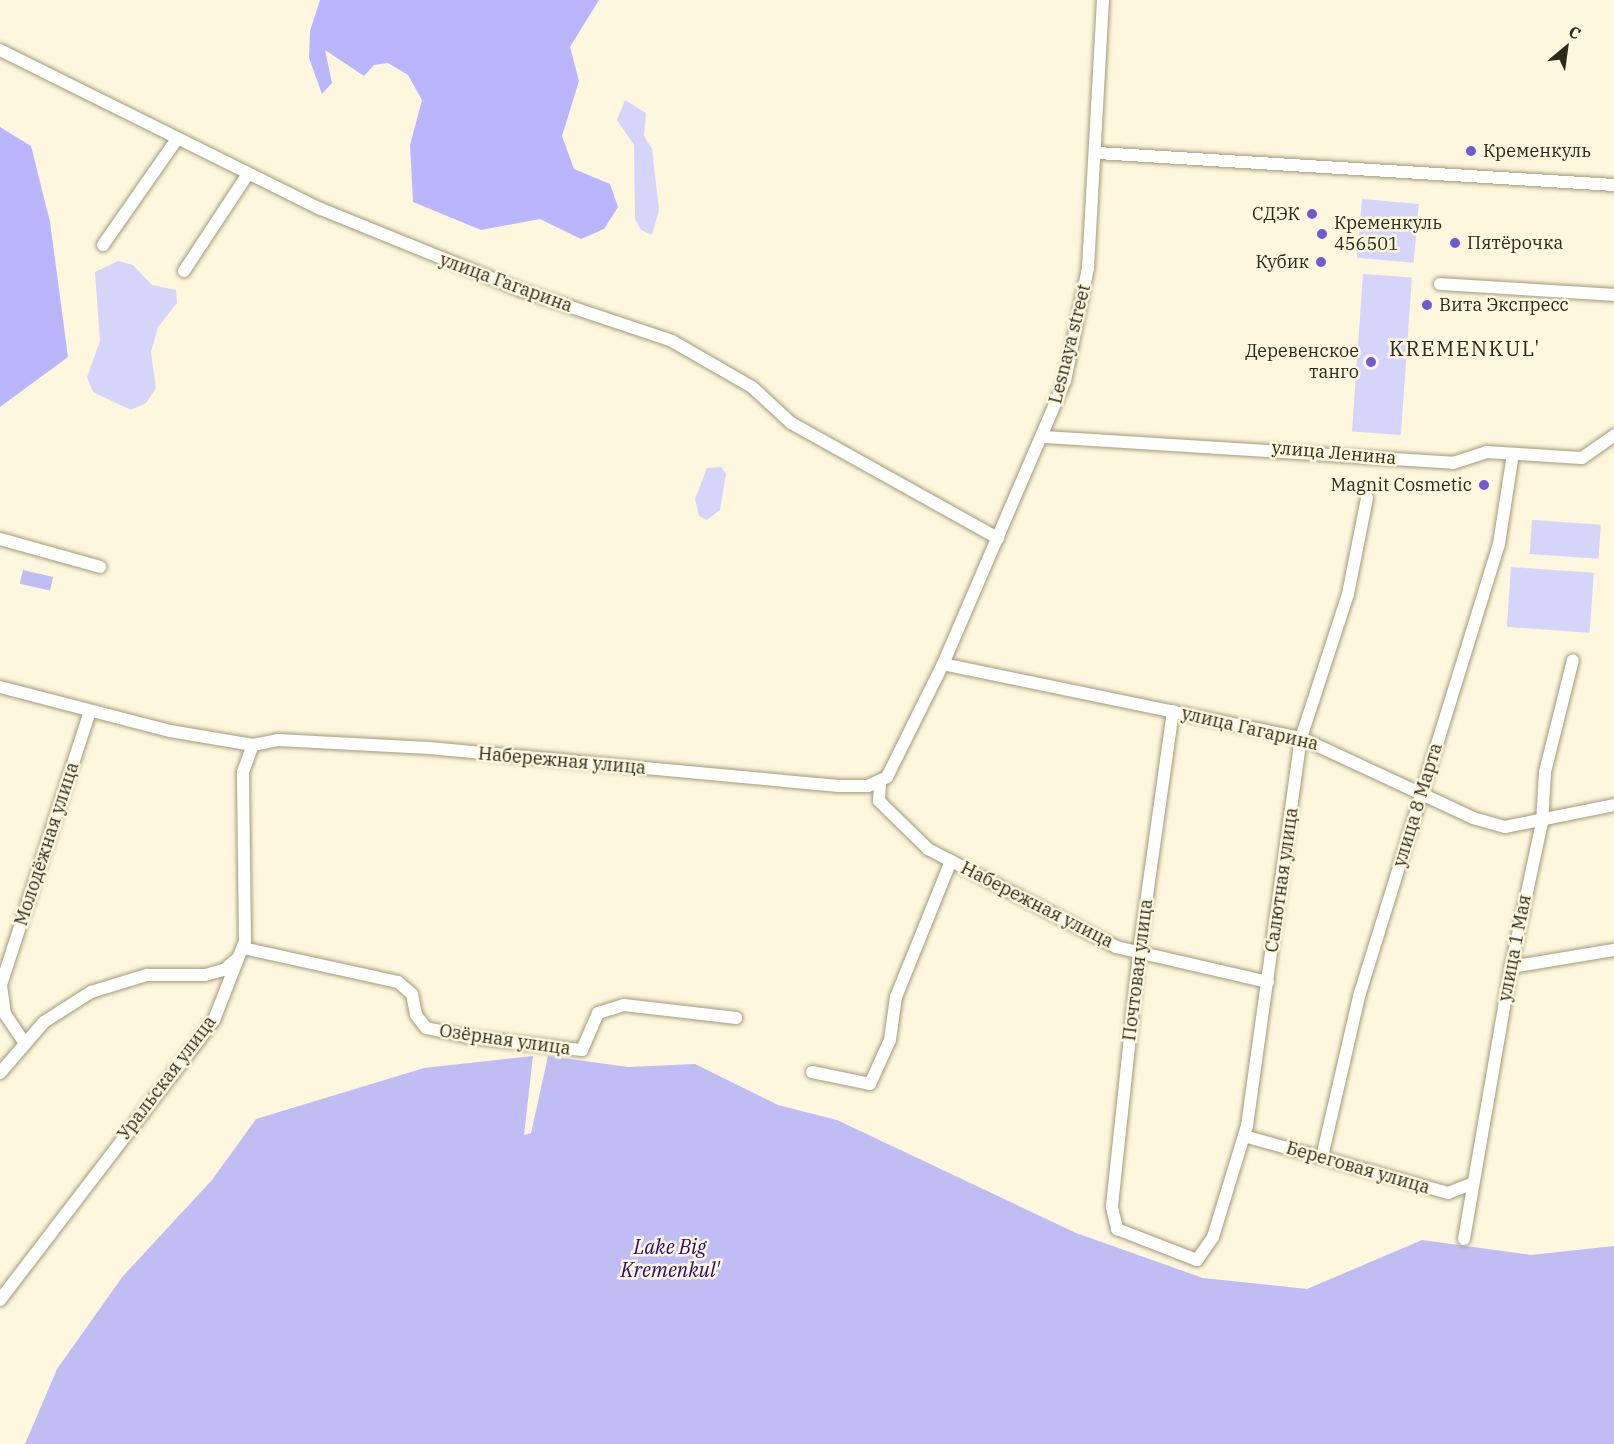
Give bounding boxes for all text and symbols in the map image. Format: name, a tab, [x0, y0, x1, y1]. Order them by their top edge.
north arrow	[1536, 18, 1596, 78]
text: С	[1565, 21, 1584, 44]
place label: Кременкуль	[1483, 140, 1591, 162]
marker: Кременкуль	[1464, 144, 1478, 158]
place label: СДЭК	[1252, 203, 1300, 225]
marker: СДЭК	[1305, 207, 1319, 221]
place label: Кременкуль 456501	[1334, 213, 1442, 256]
marker: Кременкуль 456501	[1315, 227, 1329, 241]
place label: Пятёрочка	[1467, 232, 1563, 254]
marker: Пятёрочка	[1448, 236, 1462, 250]
street label: улица Гагарина	[437, 249, 575, 317]
place label: Кубик	[1256, 251, 1309, 273]
marker: Кубик	[1314, 255, 1328, 269]
street label: Lesnaya street	[1045, 282, 1095, 406]
place label: Вита Экспресс	[1439, 294, 1569, 316]
marker: Вита Экспресс	[1420, 298, 1434, 312]
district label: KREMENKUL'	[1389, 335, 1541, 361]
place label: Деревенское танго	[1245, 341, 1359, 384]
marker: Деревенское танго	[1364, 355, 1378, 369]
street label: улица Ленина	[1271, 437, 1397, 469]
place label: Magnit Cosmetic	[1331, 474, 1472, 496]
marker: Magnit Cosmetic	[1477, 478, 1491, 492]
street label: улица Гагарина	[1179, 703, 1321, 755]
street label: улица 8 Марта	[1389, 740, 1447, 870]
street label: Набережная улица	[477, 743, 647, 779]
street label: Молодёжная улица	[10, 759, 84, 929]
street label: Салютная улица	[1261, 806, 1303, 954]
street label: Набережная улица	[957, 857, 1117, 953]
street label: улица 1 Мая	[1494, 893, 1536, 1003]
street label: Почтовая улица	[1119, 898, 1157, 1042]
street label: Уральская улица	[113, 1012, 221, 1144]
street label: Озёрная улица	[438, 1020, 572, 1060]
street label: Береговая улица	[1284, 1137, 1432, 1199]
water label: Lake Big Kremenkul'	[621, 1234, 719, 1281]

